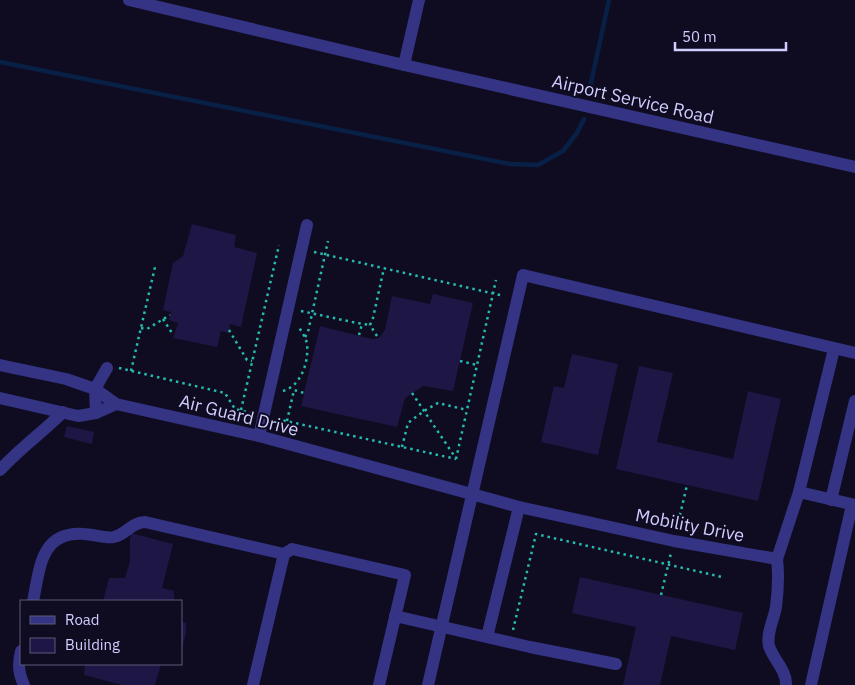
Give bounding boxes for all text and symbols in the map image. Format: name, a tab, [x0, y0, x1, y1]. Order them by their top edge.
scale bar	[675, 20, 786, 52]
text: 50 m	[682, 27, 717, 46]
street label: Airport Service Road	[550, 69, 716, 129]
street label: Air Guard Drive	[177, 389, 301, 441]
street label: Mobility Drive	[634, 503, 746, 547]
legend	[20, 600, 182, 665]
text: Road	[65, 610, 100, 629]
text: Building	[65, 635, 120, 654]

